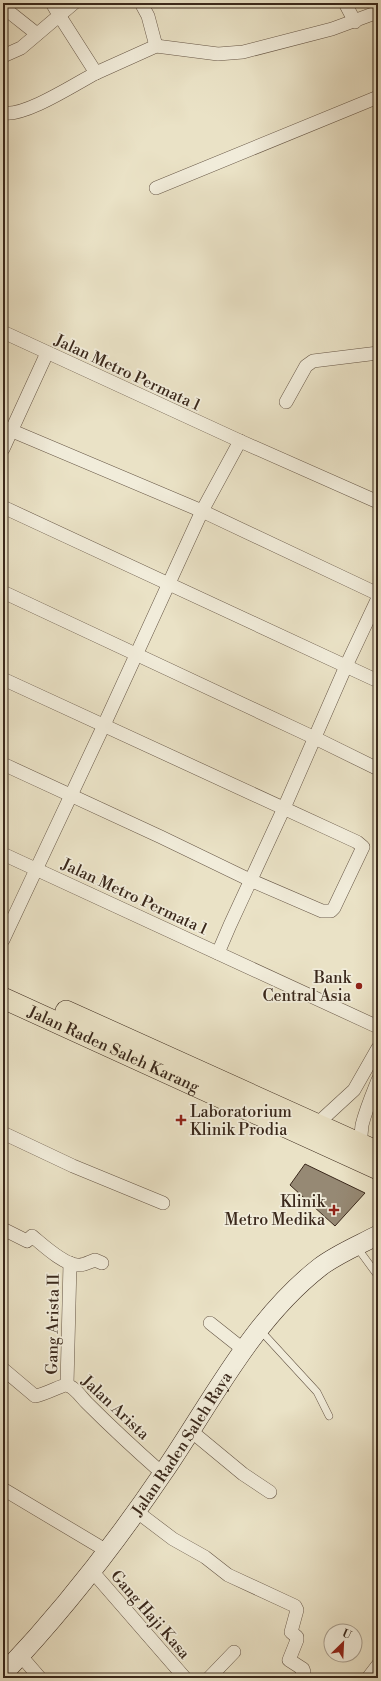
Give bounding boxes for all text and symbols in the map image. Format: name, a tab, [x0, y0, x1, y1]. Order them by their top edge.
street label: Jalan Metro Permata 1	[50, 330, 204, 416]
street label: Jalan Metro Permata 1	[57, 854, 211, 940]
place label: Bank Central Asia	[262, 968, 353, 1006]
marker: Bank Central Asia	[354, 981, 364, 991]
street label: Jalan Raden Saleh Karang	[24, 1001, 203, 1098]
place label: Laboratorium Klinik Prodia	[190, 1102, 292, 1140]
marker: Laboratorium Klinik Prodia	[175, 1114, 187, 1126]
place label: Klinik Metro Medika	[225, 1192, 327, 1230]
marker: Klinik Metro Medika	[328, 1204, 340, 1216]
street label: Gang Arista II	[42, 1273, 64, 1375]
street label: Jalan Raden Saleh Raya	[127, 1367, 237, 1521]
street label: Jalan Arista	[77, 1371, 154, 1445]
street label: Gang Haji Kasa	[106, 1566, 195, 1664]
north arrow	[323, 1623, 363, 1663]
text: U	[340, 1627, 354, 1643]

